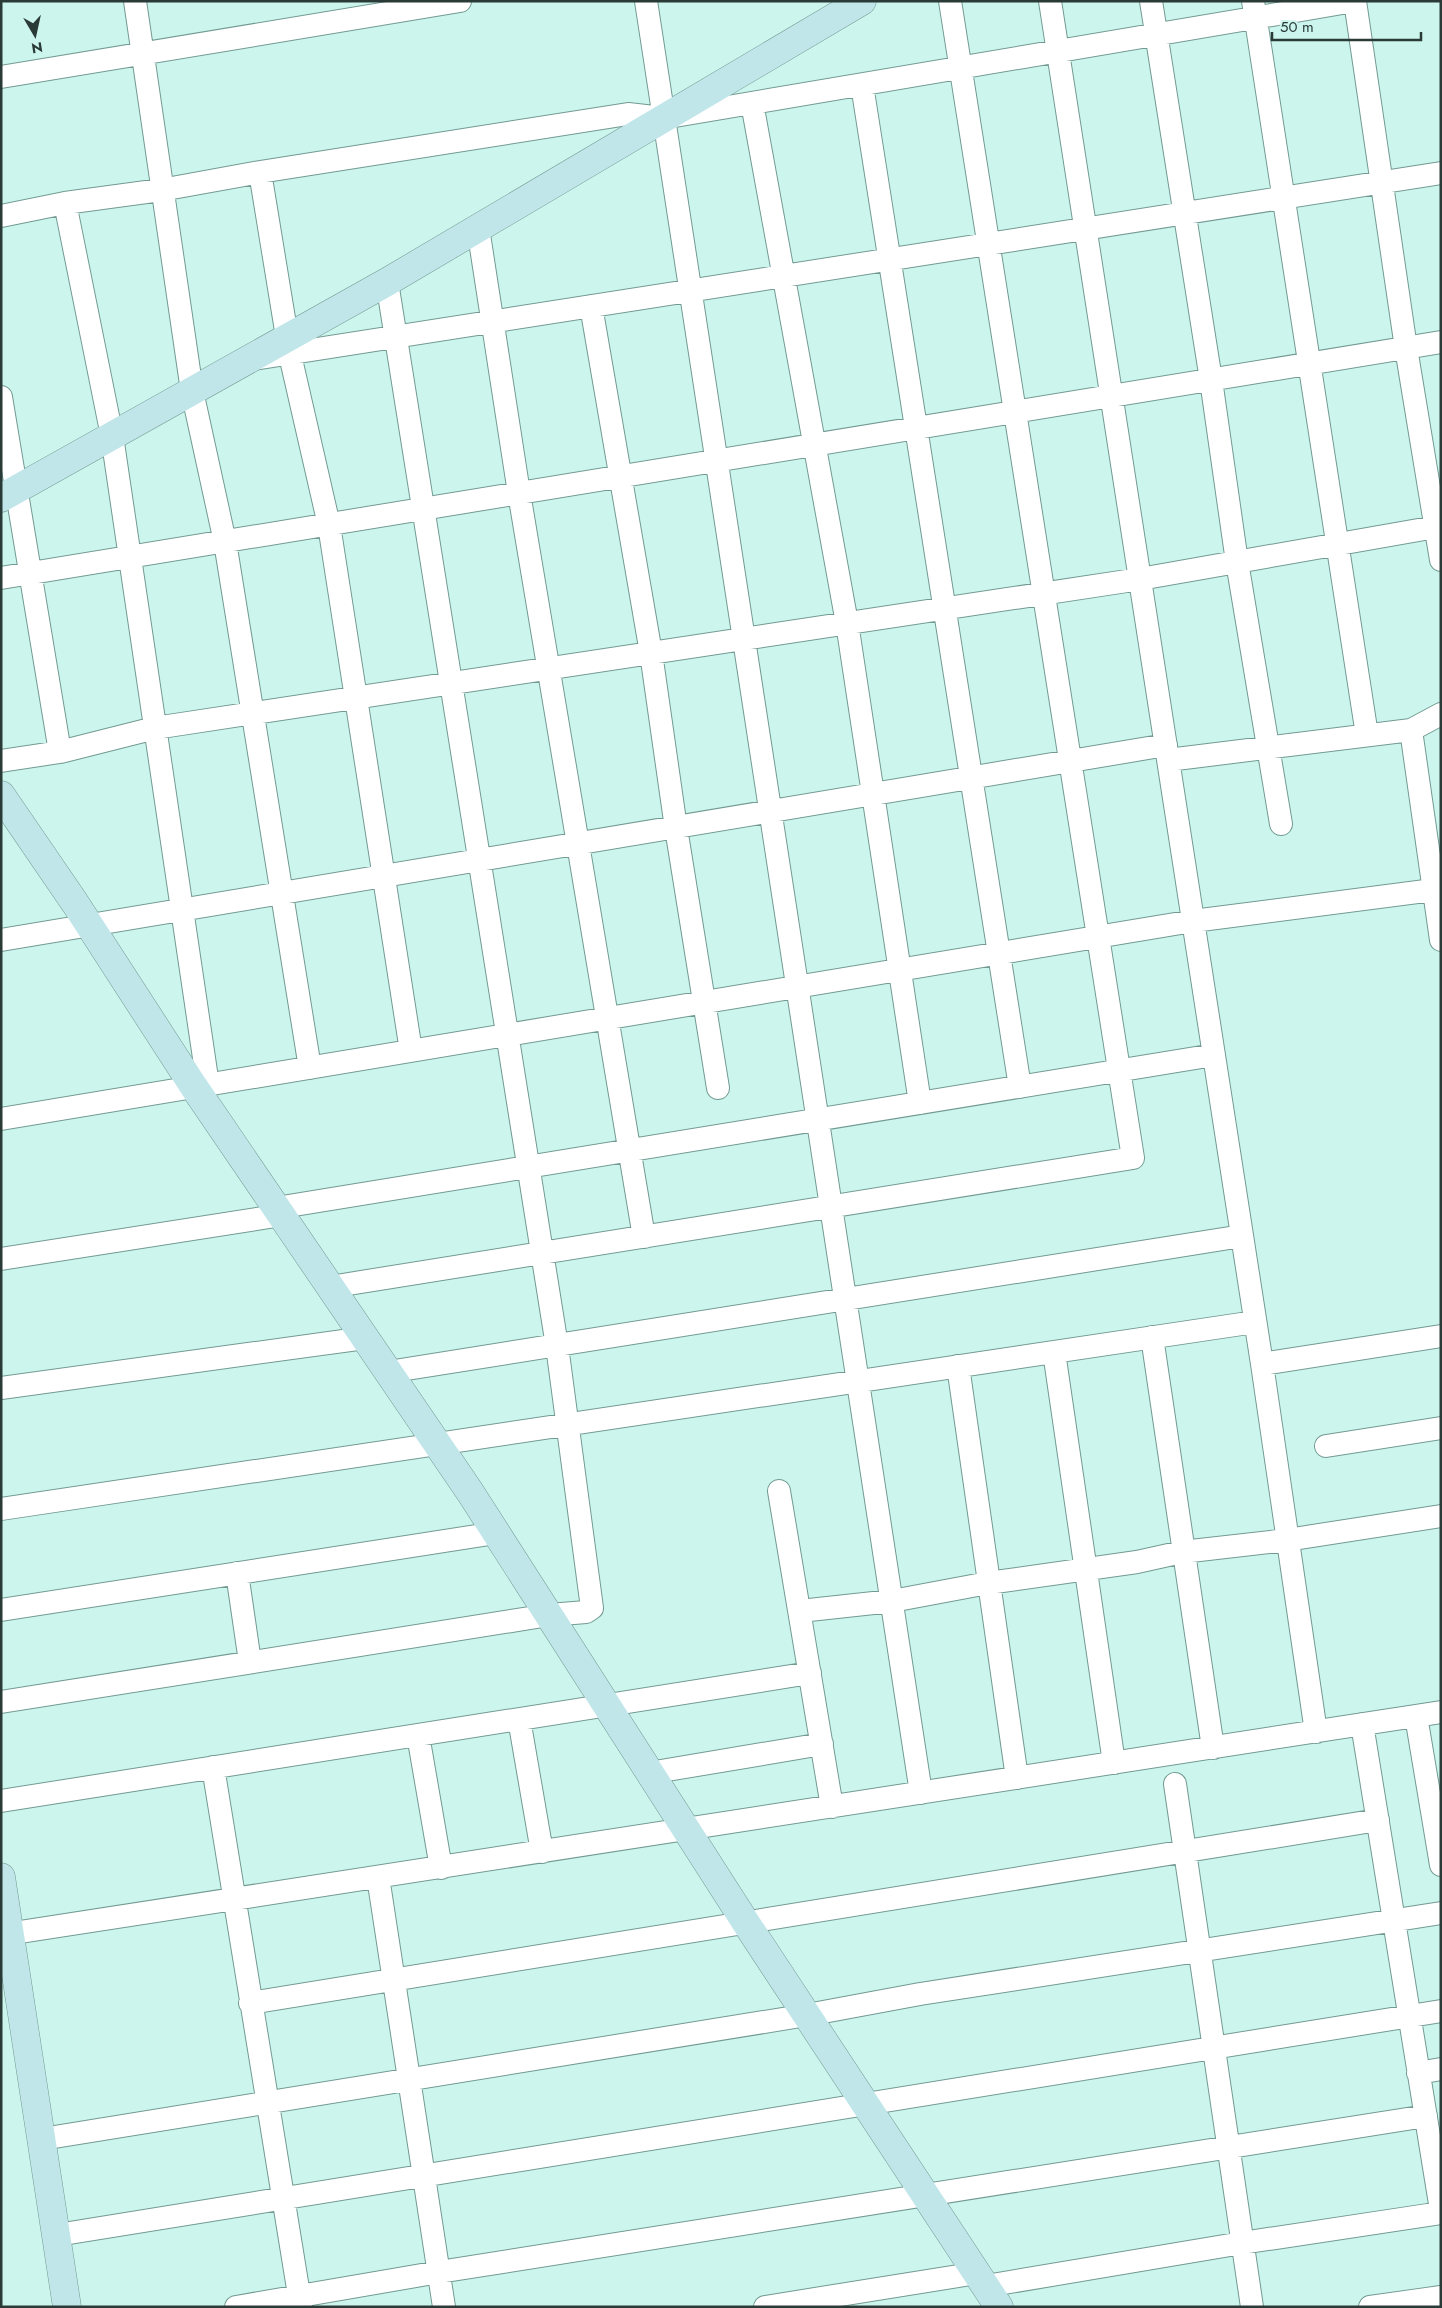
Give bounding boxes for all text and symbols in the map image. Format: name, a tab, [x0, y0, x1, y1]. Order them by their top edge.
north arrow	[10, 10, 60, 60]
scale bar	[1272, 10, 1421, 42]
text: 50 m	[1280, 16, 1314, 38]
text: N	[30, 37, 44, 59]

